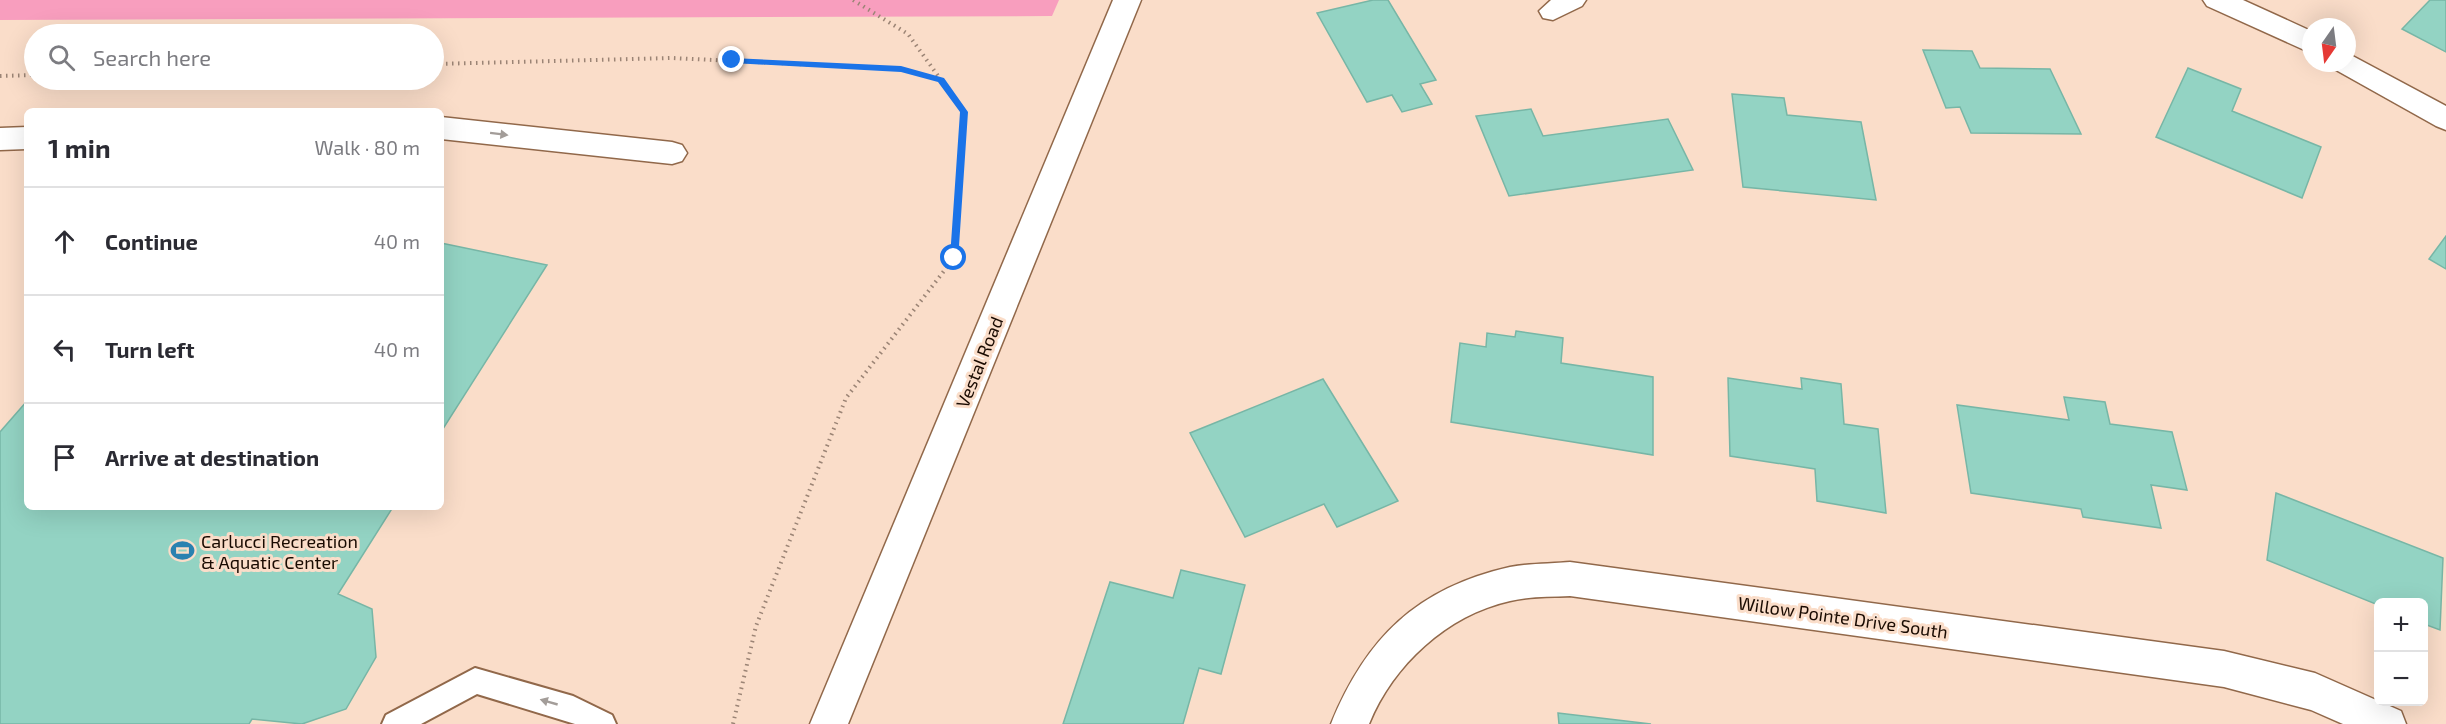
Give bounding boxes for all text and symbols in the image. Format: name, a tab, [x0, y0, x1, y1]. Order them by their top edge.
north arrow	[2302, 18, 2356, 72]
search box	[24, 24, 444, 90]
icon: search	[45, 41, 78, 74]
text: Search here	[93, 44, 211, 70]
route end	[718, 46, 744, 72]
one-way arrow	[490, 129, 509, 138]
text: 1 min	[48, 132, 111, 163]
text: Walk · 80 m	[315, 135, 420, 159]
icon: ahead	[48, 225, 81, 258]
text: Continue	[105, 228, 198, 254]
text: 40 m	[374, 229, 420, 253]
route start	[940, 244, 966, 270]
street label: Vestal Road	[951, 313, 1007, 411]
icon: left	[48, 333, 81, 366]
text: Turn left	[105, 336, 194, 362]
text: 40 m	[374, 337, 420, 361]
icon: arrive	[48, 441, 81, 474]
text: Arrive at destination	[105, 444, 319, 470]
place label: Carlucci Recreation & Aquatic Center	[201, 530, 358, 573]
sports icon: Carlucci Recreation & Aquatic Center	[170, 538, 196, 564]
street label: Willow Pointe Drive South	[1737, 591, 1949, 643]
map controls	[2374, 598, 2428, 706]
button: +	[2374, 598, 2428, 652]
button: −	[2374, 652, 2428, 706]
one-way arrow	[540, 697, 558, 706]

